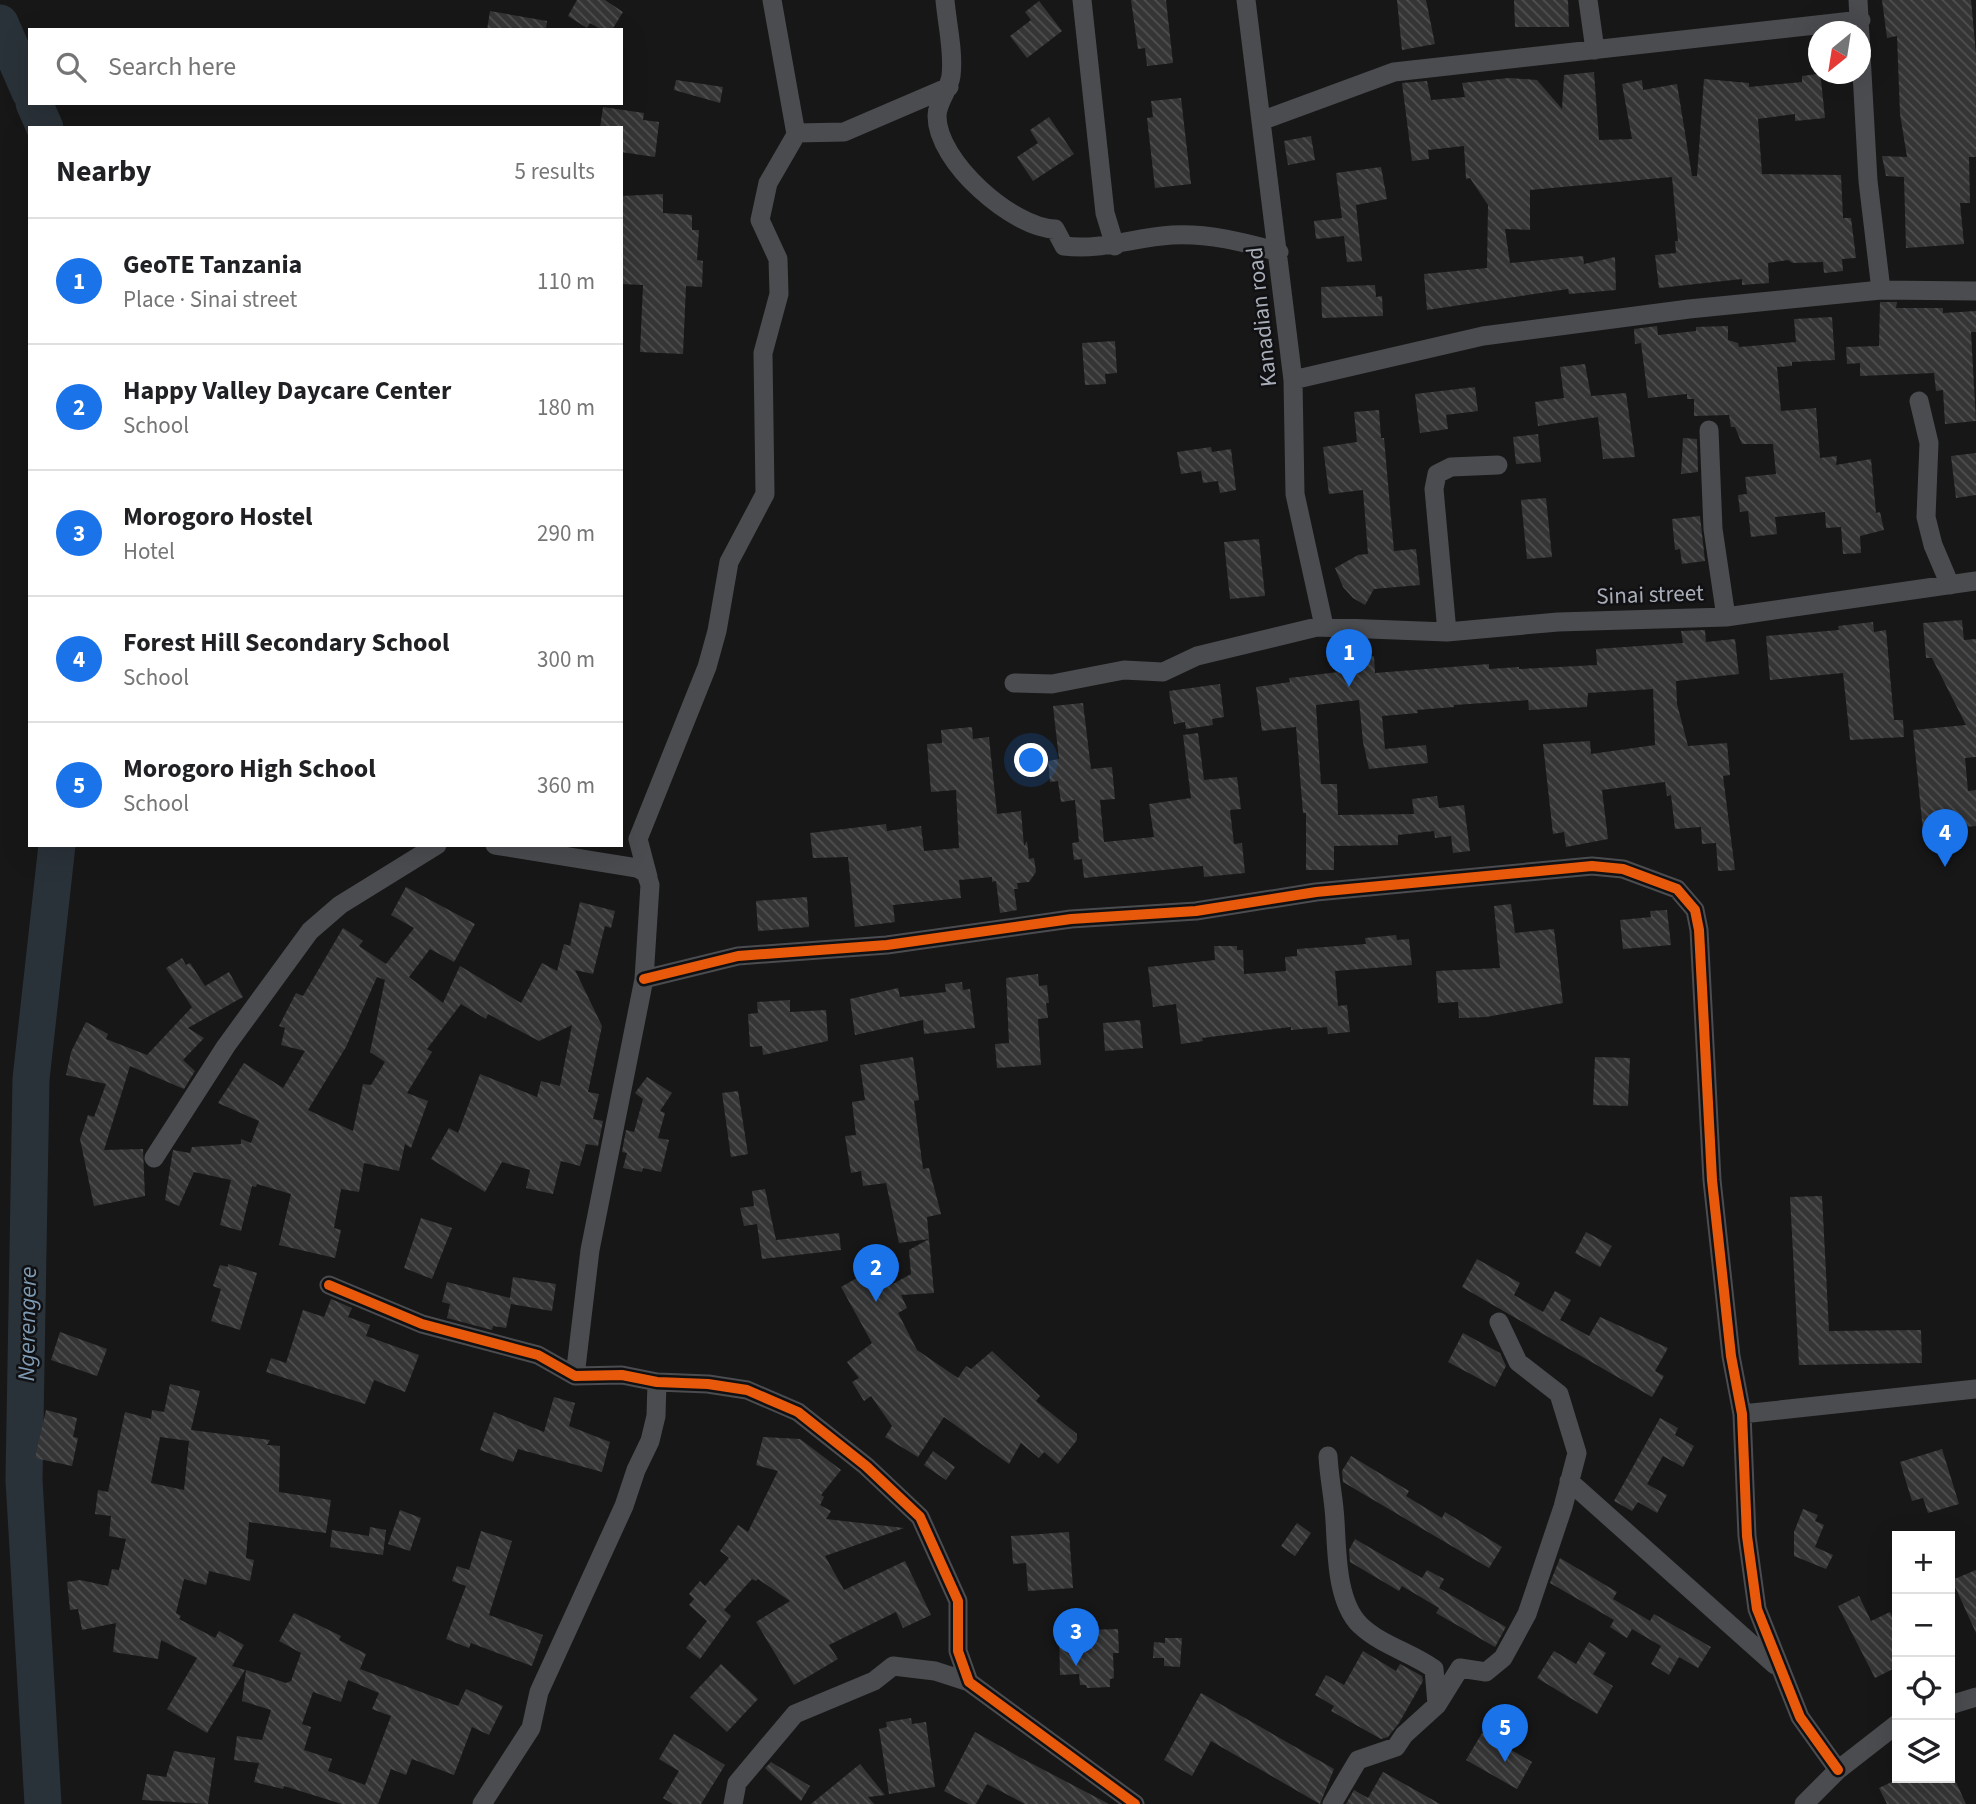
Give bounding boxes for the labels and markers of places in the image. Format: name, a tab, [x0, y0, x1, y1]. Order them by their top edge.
pin: 1	[1326, 629, 1372, 687]
pin: 4	[1922, 809, 1968, 867]
pin: 2	[853, 1244, 899, 1302]
pin: 3	[1053, 1608, 1099, 1666]
pin: 5	[1482, 1704, 1528, 1762]

